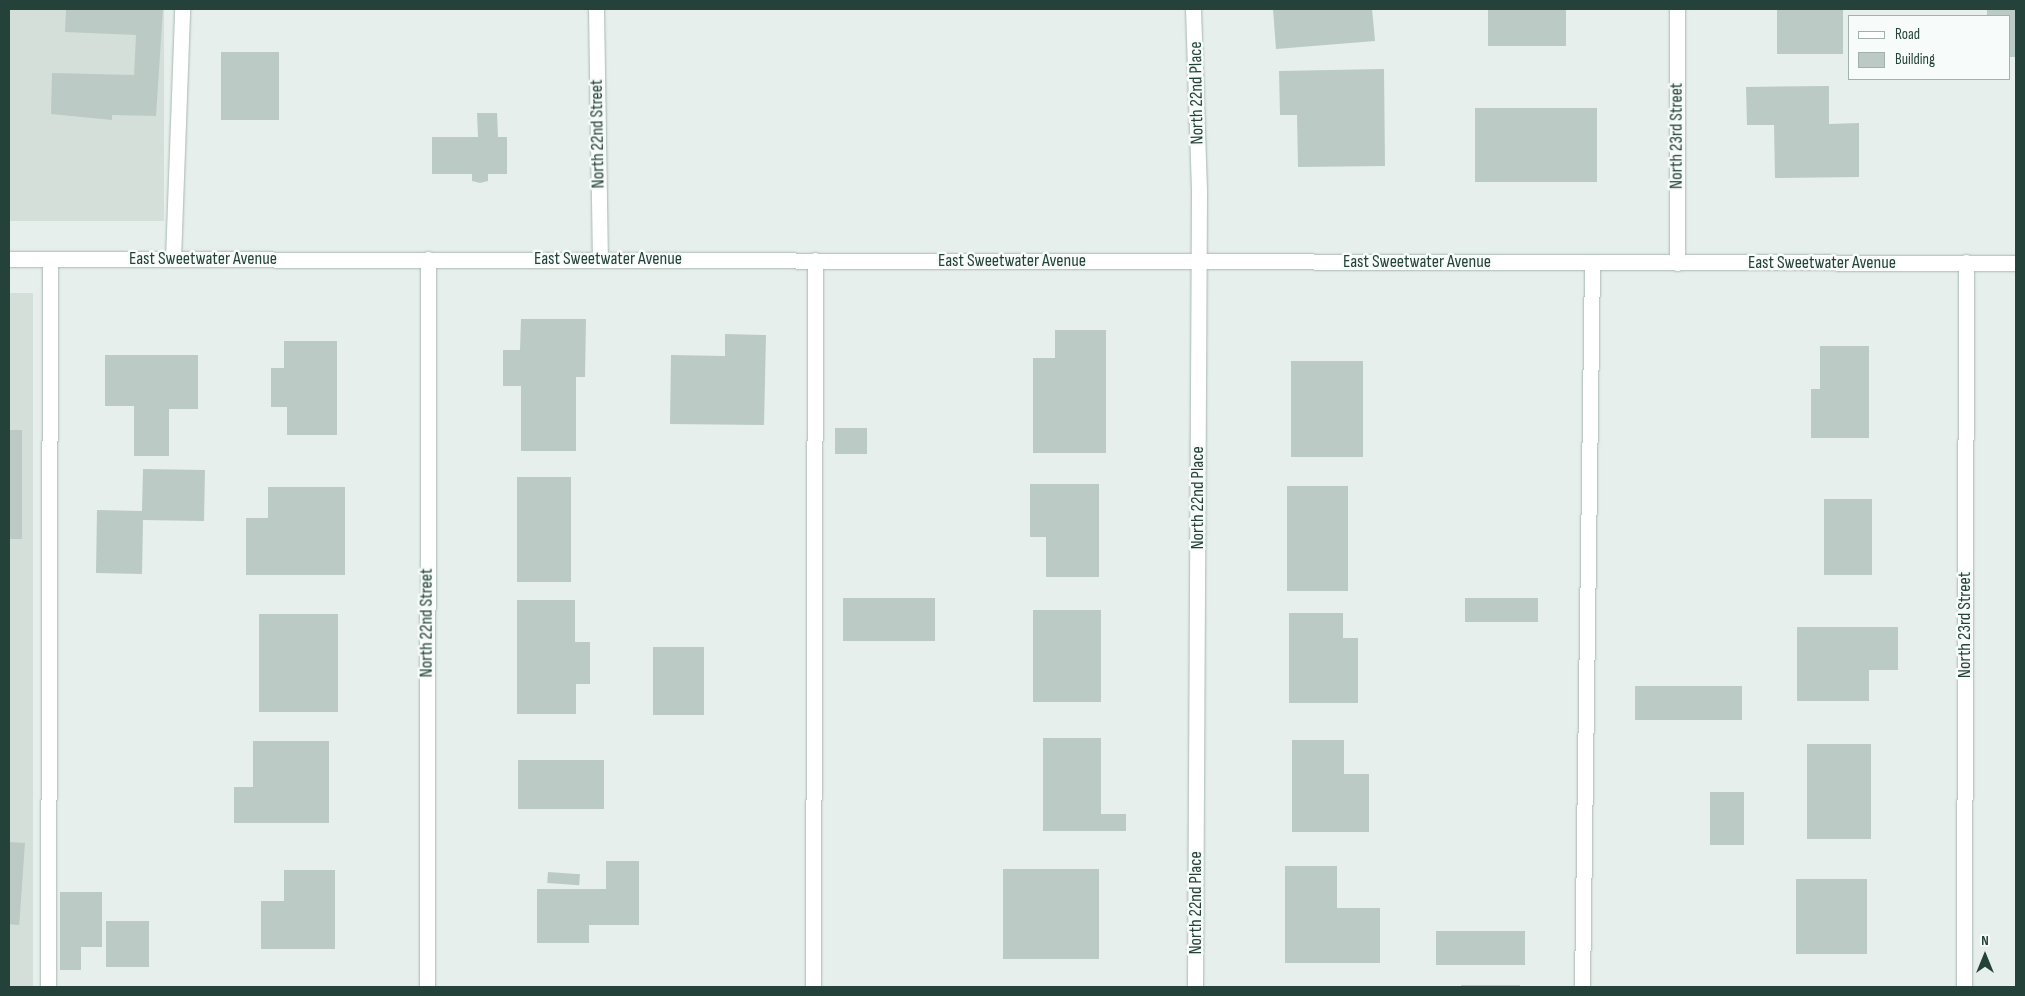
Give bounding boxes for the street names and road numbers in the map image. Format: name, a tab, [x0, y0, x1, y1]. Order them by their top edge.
street label: North 22nd Place	[1185, 41, 1209, 145]
street label: North 22nd Street	[586, 79, 610, 189]
street label: North 23rd Street	[1666, 83, 1688, 189]
street label: East Sweetwater Avenue	[129, 248, 277, 270]
street label: East Sweetwater Avenue	[534, 248, 682, 270]
street label: East Sweetwater Avenue	[938, 250, 1086, 272]
street label: East Sweetwater Avenue	[1343, 251, 1491, 273]
street label: East Sweetwater Avenue	[1748, 252, 1896, 274]
street label: North 22nd Place	[1187, 446, 1209, 550]
street label: North 22nd Street	[416, 569, 438, 677]
street label: North 23rd Street	[1954, 572, 1976, 678]
street label: North 22nd Place	[1185, 851, 1207, 955]

